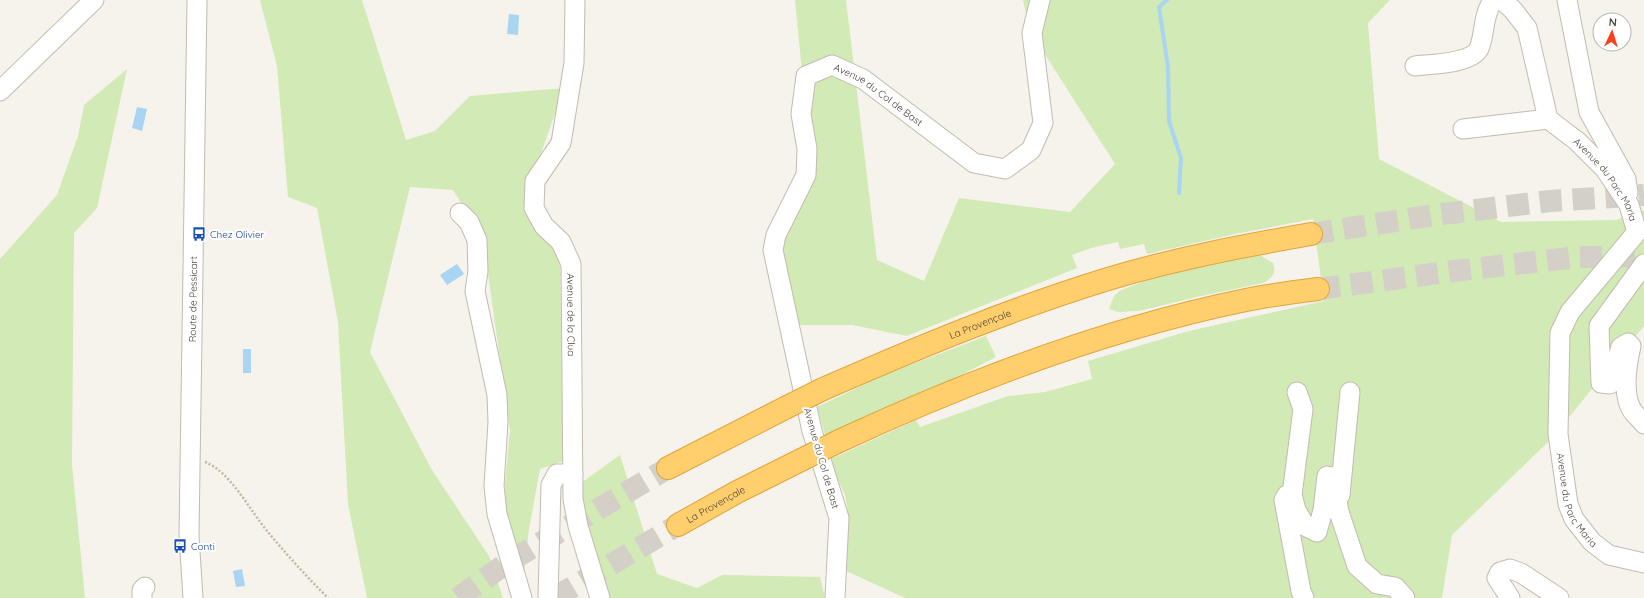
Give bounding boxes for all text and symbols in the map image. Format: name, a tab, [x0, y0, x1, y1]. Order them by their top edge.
north arrow	[1592, 12, 1632, 52]
text: N	[1608, 15, 1617, 29]
street label: Avenue du Col de Bast	[832, 61, 926, 129]
street label: Avenue du Parc Maria	[1570, 135, 1639, 223]
bus stop icon: Chez Olivier	[191, 226, 207, 242]
place label: Chez Olivier	[210, 228, 265, 241]
street label: Route de Pessicart	[186, 255, 200, 342]
street label: Avenue de la Clua	[564, 273, 578, 356]
street label: La Provençale	[947, 306, 1013, 342]
street label: Avenue du Col de Bast	[801, 406, 842, 511]
street label: Avenue du Parc Maria	[1554, 452, 1599, 550]
street label: La Provençale	[684, 483, 748, 526]
bus stop icon: Conti	[172, 538, 188, 554]
place label: Conti	[191, 540, 215, 553]

